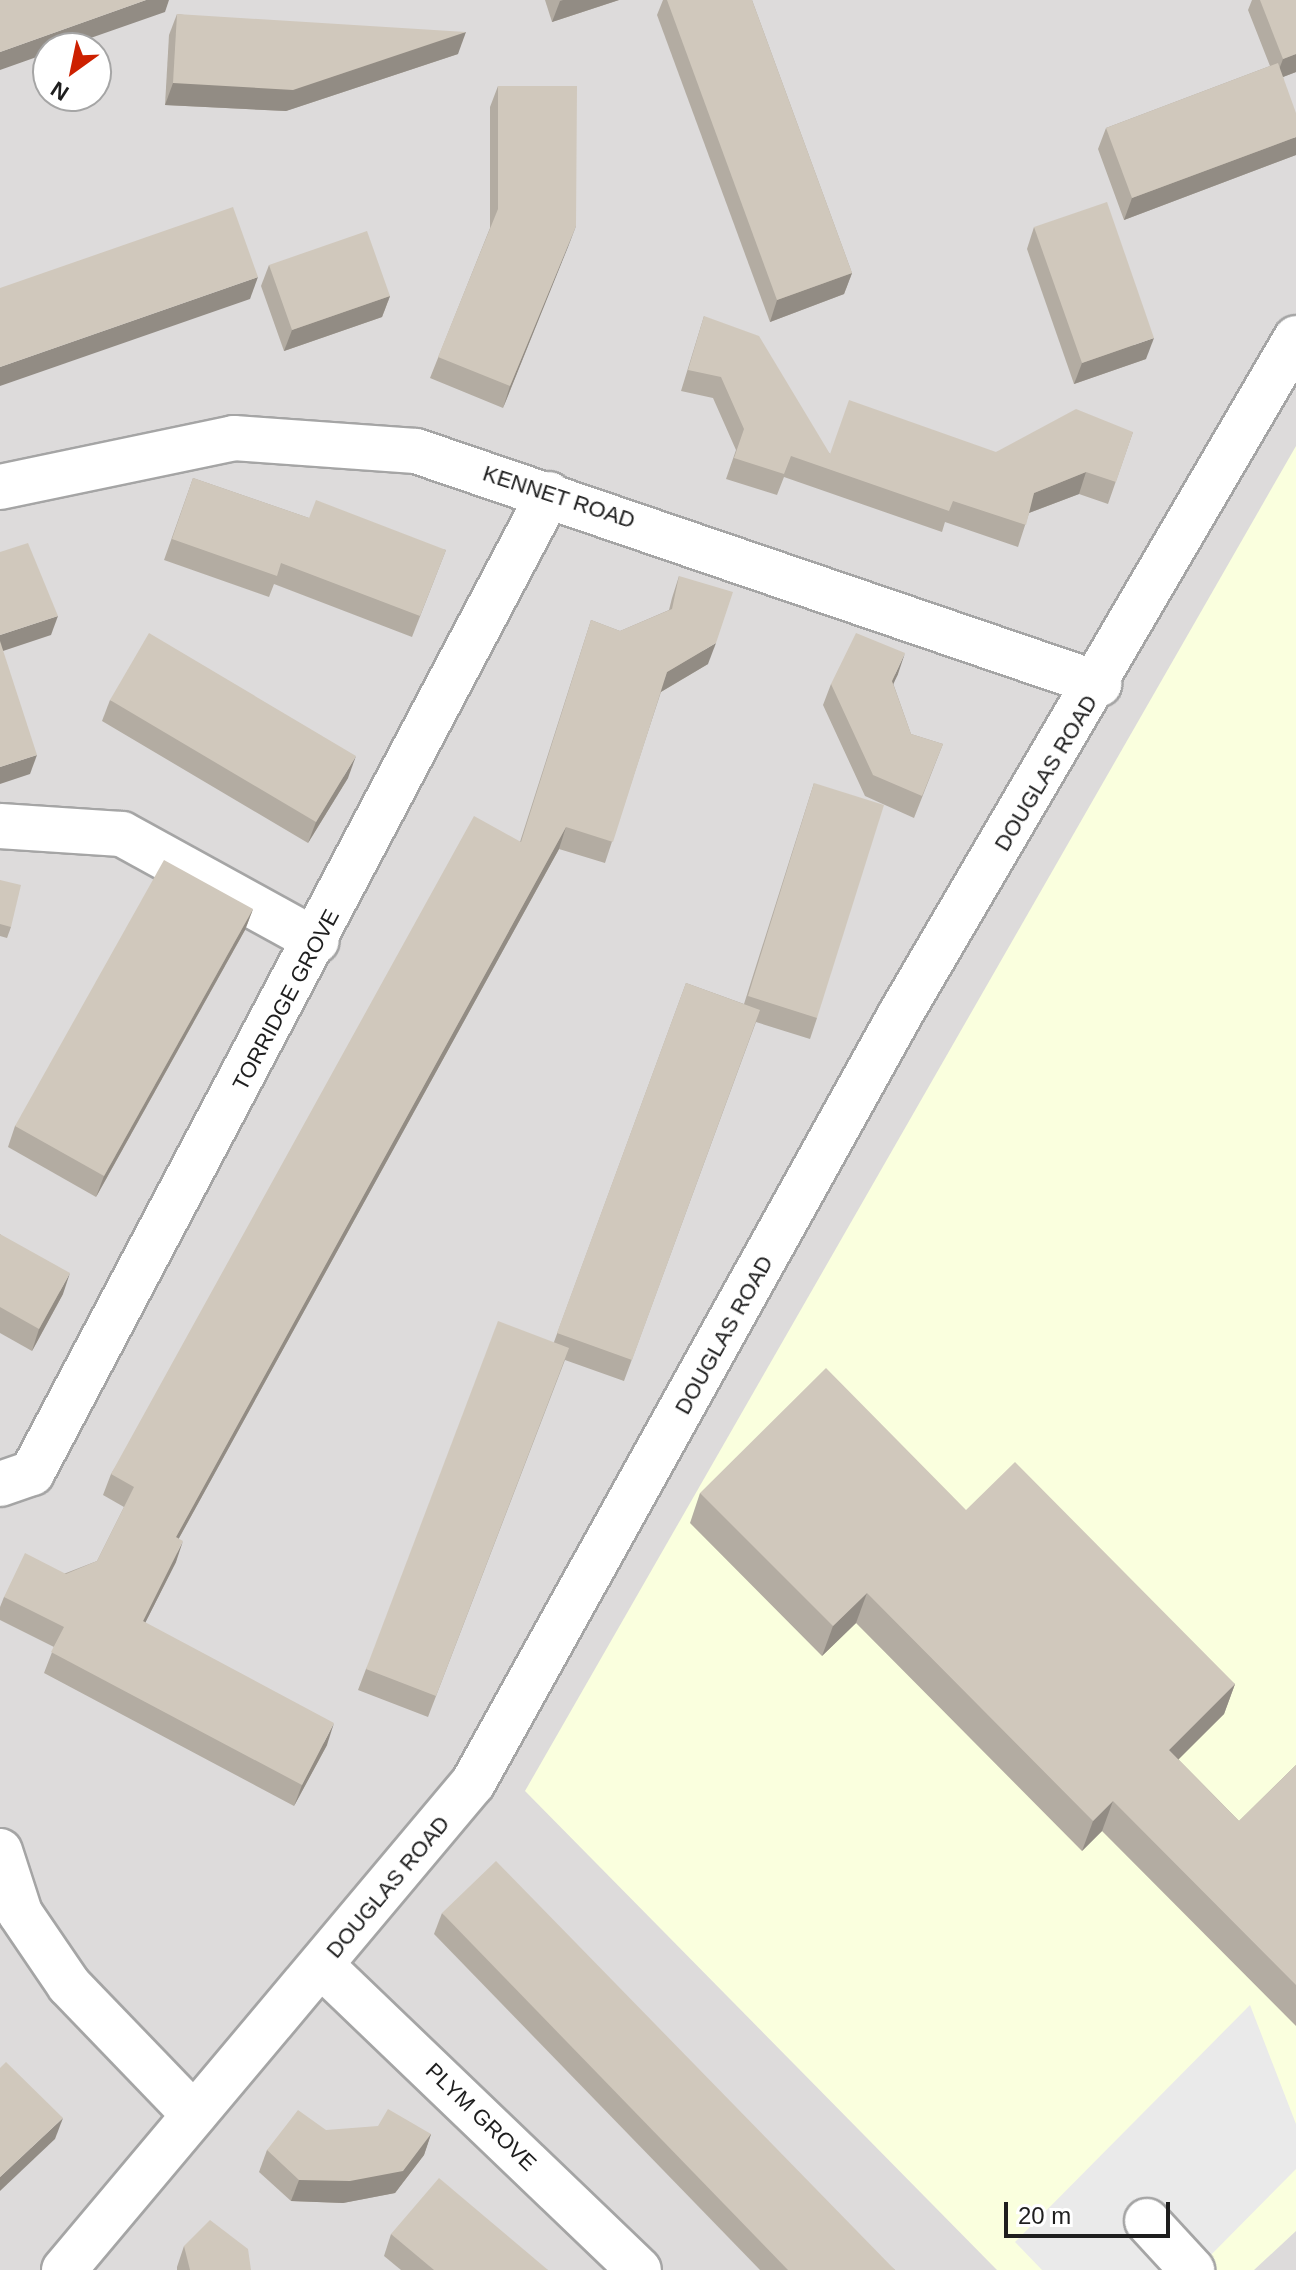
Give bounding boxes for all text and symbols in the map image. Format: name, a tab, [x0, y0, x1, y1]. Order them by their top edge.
north arrow	[32, 32, 112, 112]
text: N	[46, 76, 73, 106]
street label: KENNET ROAD	[479, 460, 639, 534]
street label: DOUGLAS ROAD	[989, 690, 1103, 856]
street label: TORRIDGE GROVE	[227, 905, 345, 1095]
street label: DOUGLAS ROAD	[669, 1251, 779, 1419]
street label: DOUGLAS ROAD	[321, 1811, 455, 1963]
street label: PLYM GROVE	[420, 2058, 542, 2176]
scale bar	[1008, 2186, 1174, 2236]
text: 20 m	[1018, 2202, 1071, 2229]

